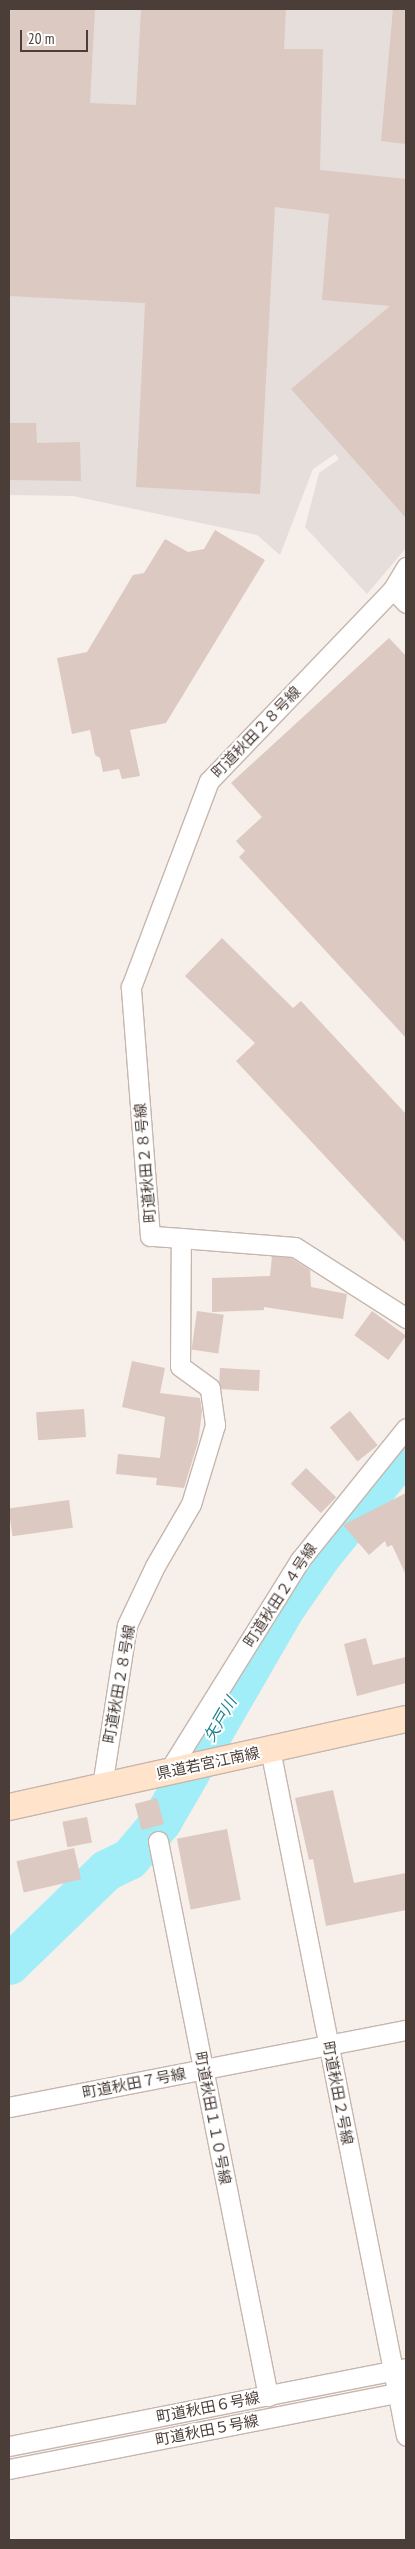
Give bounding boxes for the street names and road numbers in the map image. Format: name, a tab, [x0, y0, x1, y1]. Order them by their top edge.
street label: 町道秋田２８号線	[208, 683, 304, 781]
street label: 町道秋田２８号線	[131, 1102, 159, 1224]
street label: 町道秋田２４号線	[240, 1540, 320, 1650]
street label: 町道秋田２８号線	[100, 1623, 138, 1745]
street label: 県道若宮江南線	[155, 1743, 261, 1783]
street label: 町道秋田２号線	[319, 2040, 357, 2146]
street label: 町道秋田１１０号線	[191, 2050, 235, 2186]
street label: 町道秋田７号線	[81, 2064, 187, 2102]
street label: 町道秋田６号線	[155, 2388, 261, 2426]
street label: 町道秋田５号線	[154, 2411, 260, 2449]

